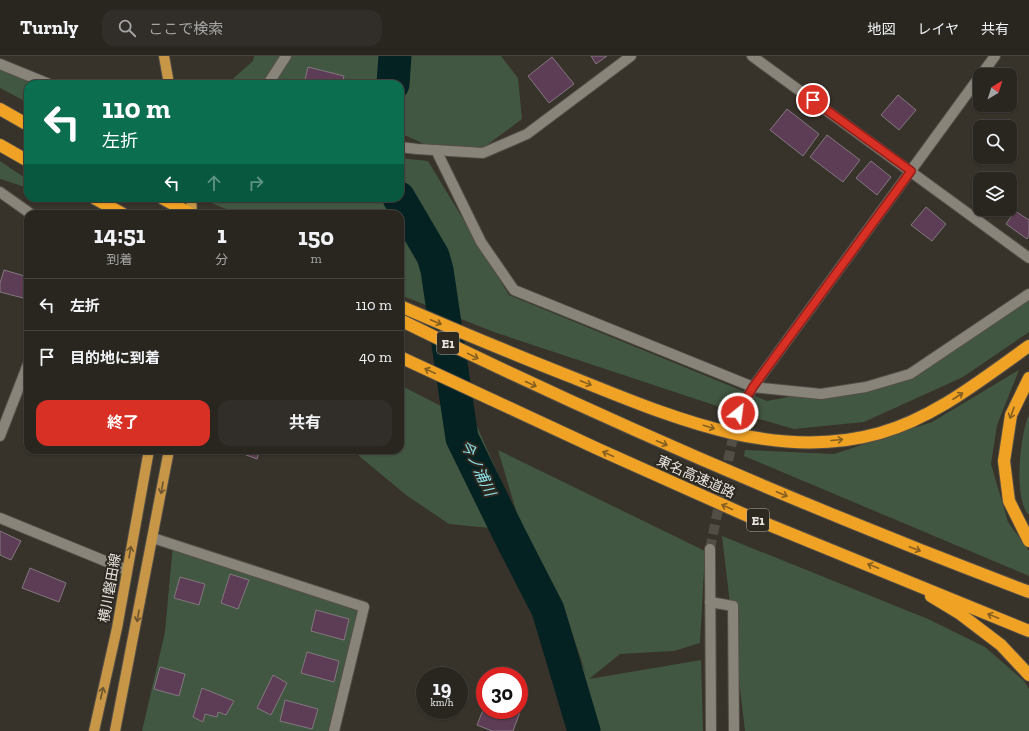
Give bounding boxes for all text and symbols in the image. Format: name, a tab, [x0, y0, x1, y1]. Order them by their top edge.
search box	[102, 10, 382, 46]
text: Turnly	[20, 16, 78, 39]
icon: search	[116, 17, 138, 39]
text: ここで検索	[148, 20, 223, 38]
text: 地図	[867, 21, 895, 38]
text: レイヤ	[917, 21, 959, 38]
text: 共有	[981, 21, 1009, 38]
north arrow	[973, 68, 1017, 112]
map controls	[973, 68, 1017, 216]
pin	[796, 83, 830, 117]
icon: arrive	[802, 89, 824, 111]
text: 110 m	[102, 92, 171, 125]
icon: left	[36, 96, 88, 148]
button: search	[973, 120, 1017, 164]
text: 左折	[102, 130, 138, 152]
icon: left	[161, 172, 183, 194]
icon: ahead	[203, 172, 225, 194]
icon: right	[245, 172, 267, 194]
button: layers	[973, 172, 1017, 216]
text: 14:51	[94, 220, 145, 249]
text: 1	[217, 220, 227, 249]
text: 150	[298, 222, 334, 251]
text: m	[310, 251, 322, 266]
text: 到着	[107, 252, 133, 267]
text: 分	[215, 252, 228, 267]
icon: left	[36, 294, 58, 316]
text: 110 m	[355, 296, 392, 314]
text: 左折	[70, 297, 100, 315]
one-way arrow	[429, 318, 441, 326]
road number: E1	[437, 332, 459, 354]
icon: arrive	[36, 346, 58, 368]
text: 40 m	[359, 348, 392, 366]
text: 目的地に到着	[70, 349, 160, 367]
one-way arrow	[466, 353, 478, 360]
one-way arrow	[424, 367, 436, 374]
one-way arrow	[580, 380, 592, 387]
one-way arrow	[525, 381, 537, 388]
position arrow	[717, 392, 759, 434]
one-way arrow	[952, 392, 963, 400]
button: 終了	[36, 400, 210, 446]
button: 共有	[218, 400, 392, 446]
one-way arrow	[1008, 406, 1016, 418]
one-way arrow	[702, 424, 715, 431]
water label: 今ノ浦川	[457, 437, 500, 501]
one-way arrow	[830, 437, 843, 444]
one-way arrow	[656, 440, 668, 447]
one-way arrow	[602, 450, 614, 457]
street label: 東名高速道路	[654, 452, 738, 502]
one-way arrow	[157, 481, 165, 494]
one-way arrow	[775, 491, 787, 498]
one-way arrow	[721, 502, 733, 510]
road number: E1	[747, 509, 769, 531]
one-way arrow	[127, 546, 135, 559]
one-way arrow	[908, 546, 920, 554]
street label: 横川磐田線	[96, 552, 124, 624]
one-way arrow	[867, 562, 879, 570]
one-way arrow	[134, 609, 142, 622]
one-way arrow	[987, 611, 999, 619]
speed limit sign: 30	[476, 667, 528, 719]
text: 19	[433, 676, 451, 700]
one-way arrow	[99, 687, 107, 700]
text: km/h	[431, 697, 453, 709]

